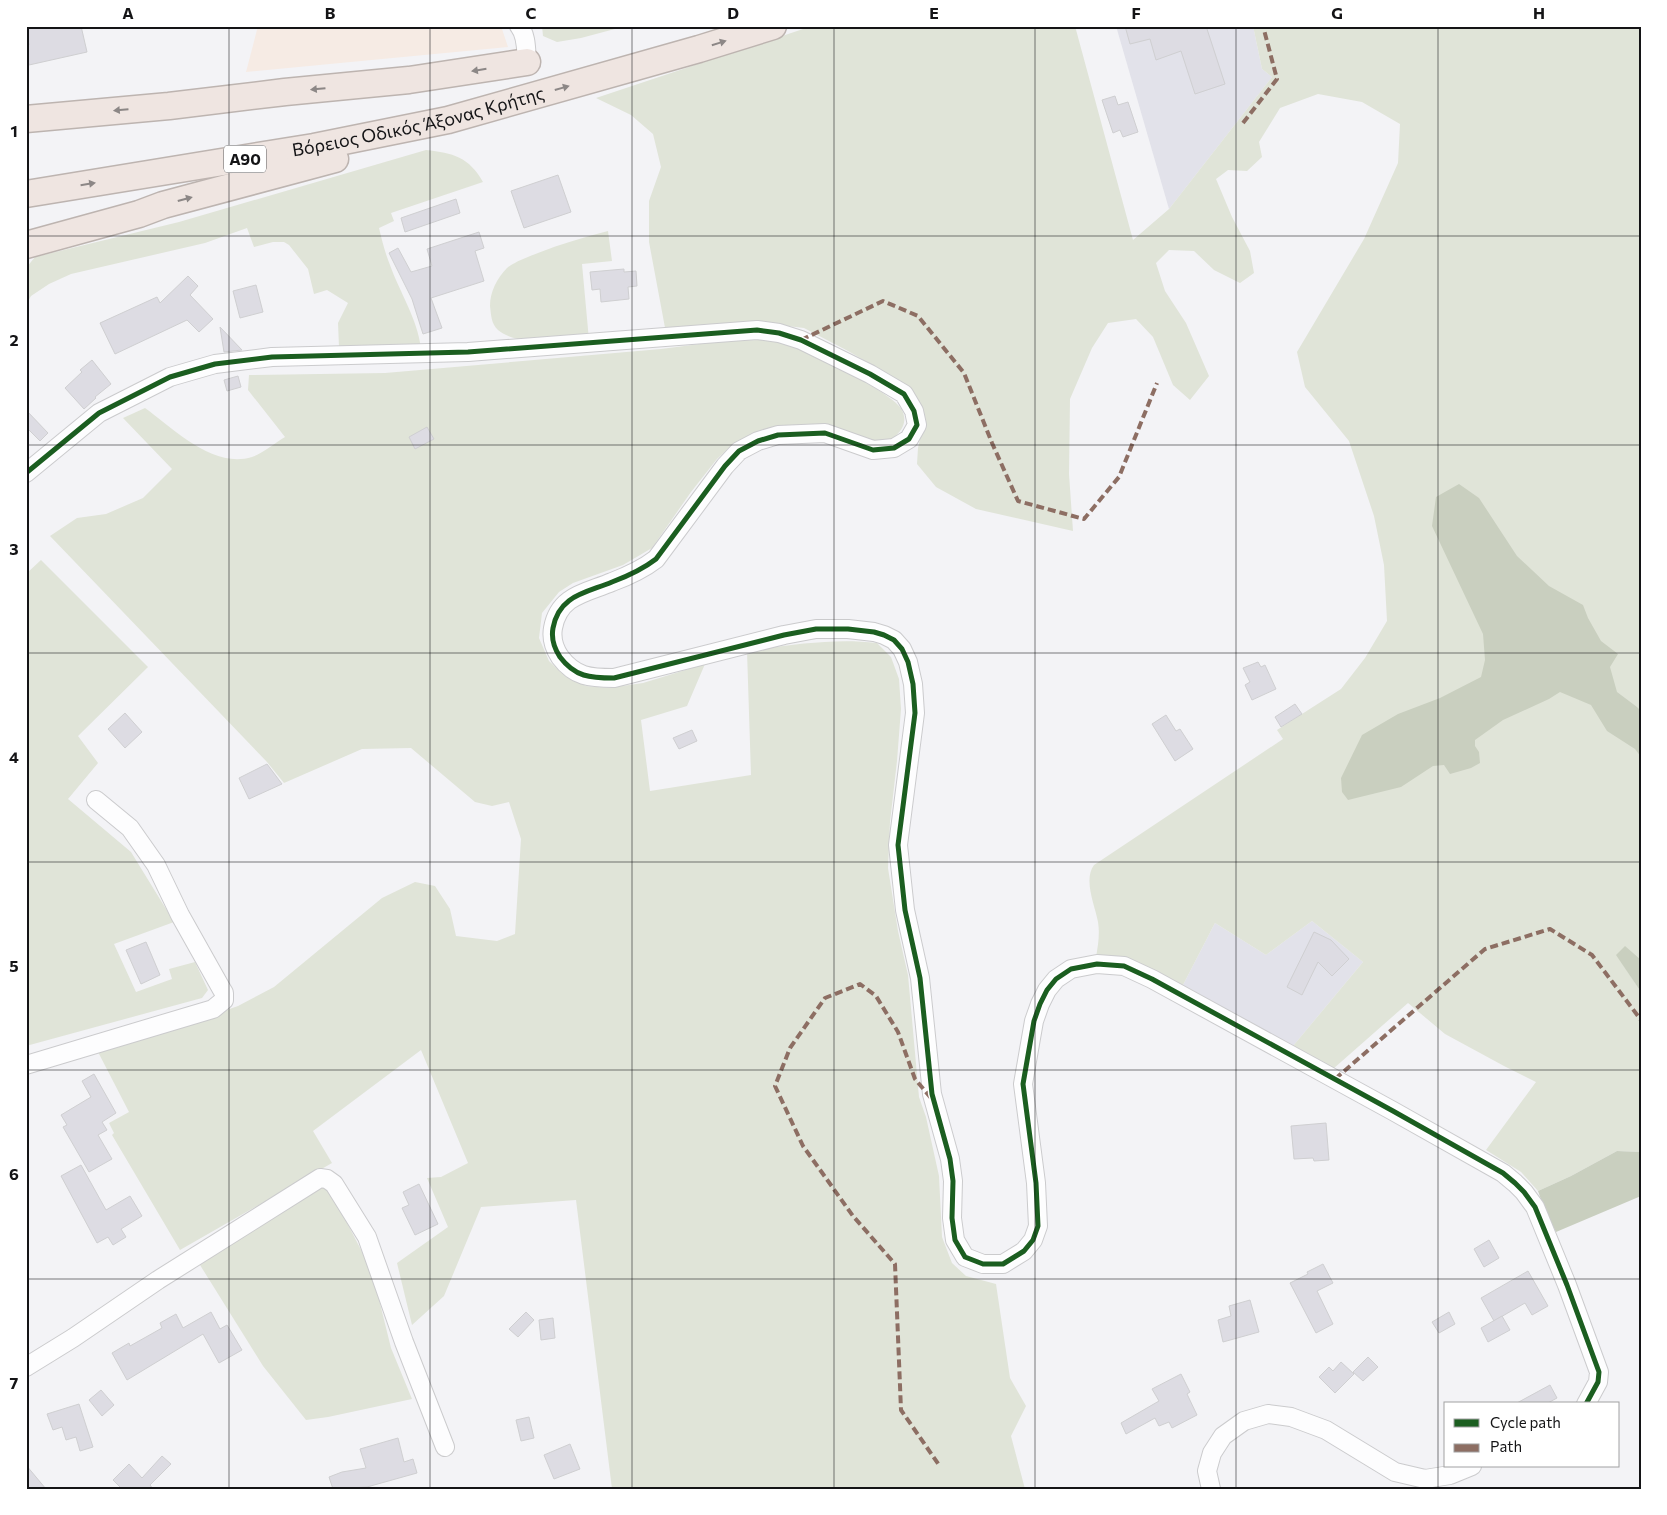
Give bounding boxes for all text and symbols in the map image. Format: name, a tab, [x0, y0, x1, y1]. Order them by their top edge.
text: A	[122, 3, 134, 22]
text: B	[325, 3, 336, 22]
text: C	[526, 3, 537, 22]
text: D	[727, 3, 739, 22]
text: E	[929, 3, 939, 22]
text: F	[1131, 3, 1141, 22]
text: G	[1331, 3, 1343, 22]
text: H	[1533, 3, 1545, 22]
one-way arrow	[711, 39, 726, 47]
one-way arrow	[471, 67, 487, 75]
street label: Βόρειος Οδικός Άξονας Κρήτης	[290, 81, 547, 160]
one-way arrow	[555, 83, 570, 91]
one-way arrow	[310, 85, 326, 93]
one-way arrow	[112, 106, 128, 114]
text: 1	[10, 121, 18, 140]
road number: Α90	[224, 146, 266, 172]
one-way arrow	[81, 180, 97, 188]
one-way arrow	[178, 195, 193, 203]
text: 2	[9, 330, 19, 349]
text: 3	[9, 539, 19, 558]
text: 4	[9, 747, 19, 766]
text: 5	[9, 956, 19, 975]
text: 6	[9, 1164, 19, 1183]
text: 7	[10, 1373, 19, 1392]
legend	[1444, 1402, 1620, 1468]
text: Cycle path	[1490, 1413, 1561, 1431]
text: Path	[1490, 1437, 1522, 1455]

